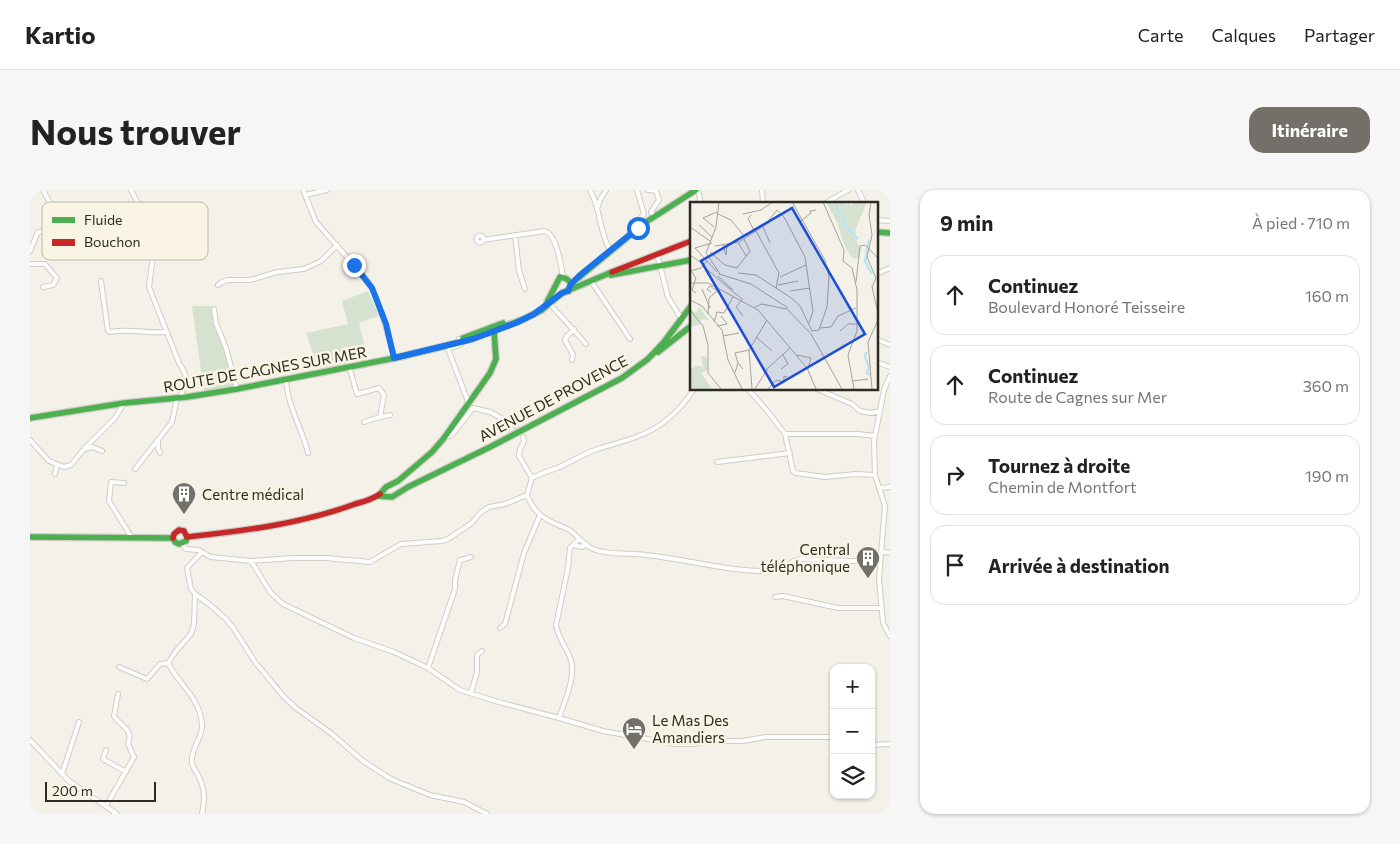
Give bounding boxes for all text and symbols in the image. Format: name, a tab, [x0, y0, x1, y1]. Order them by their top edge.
text: Kartio	[25, 20, 95, 49]
text: Carte	[1138, 24, 1183, 46]
text: Calques	[1211, 24, 1276, 46]
text: Partager	[1304, 24, 1375, 46]
button: Itinéraire	[1249, 107, 1370, 153]
text: Nous trouver	[30, 109, 241, 152]
legend	[42, 202, 208, 260]
inset map	[690, 202, 878, 390]
text: 9 min	[940, 210, 993, 235]
text: Fluide	[84, 211, 122, 228]
text: À pied · 710 m	[1252, 213, 1350, 232]
route start	[627, 217, 650, 240]
text: Bouchon	[84, 233, 141, 250]
route end	[343, 254, 366, 277]
text: Continuez	[988, 274, 1078, 297]
icon: ahead	[941, 281, 969, 309]
text: 160 m	[1305, 286, 1349, 305]
text: Boulevard Honoré Teisseire	[988, 297, 1185, 316]
street label: ROUTE DE CAGNES SUR MER	[162, 342, 368, 396]
street label: AVENUE DE PROVENCE	[475, 351, 631, 445]
text: Continuez	[988, 364, 1078, 387]
icon: ahead	[941, 371, 969, 399]
text: 360 m	[1303, 376, 1349, 395]
text: Route de Cagnes sur Mer	[988, 387, 1167, 406]
text: Tournez à droite	[988, 454, 1130, 477]
icon: right	[941, 461, 969, 489]
text: 190 m	[1305, 466, 1349, 485]
text: Chemin de Montfort	[988, 477, 1137, 496]
building icon: Centre médical	[171, 481, 197, 515]
place label: Centre médical	[202, 485, 304, 503]
place label: Central téléphonique	[760, 540, 850, 575]
building icon: Central téléphonique	[855, 545, 881, 579]
icon: arrive	[941, 551, 969, 579]
text: Arrivée à destination	[988, 554, 1170, 577]
map controls	[830, 664, 875, 799]
button: +	[830, 664, 875, 709]
button: −	[830, 709, 875, 754]
place label: Le Mas Des Amandiers	[652, 711, 729, 746]
hotel icon: Le Mas Des Amandiers	[621, 716, 647, 750]
button: layers	[830, 754, 875, 799]
scale bar	[45, 779, 156, 802]
text: 200 m	[52, 782, 93, 799]

